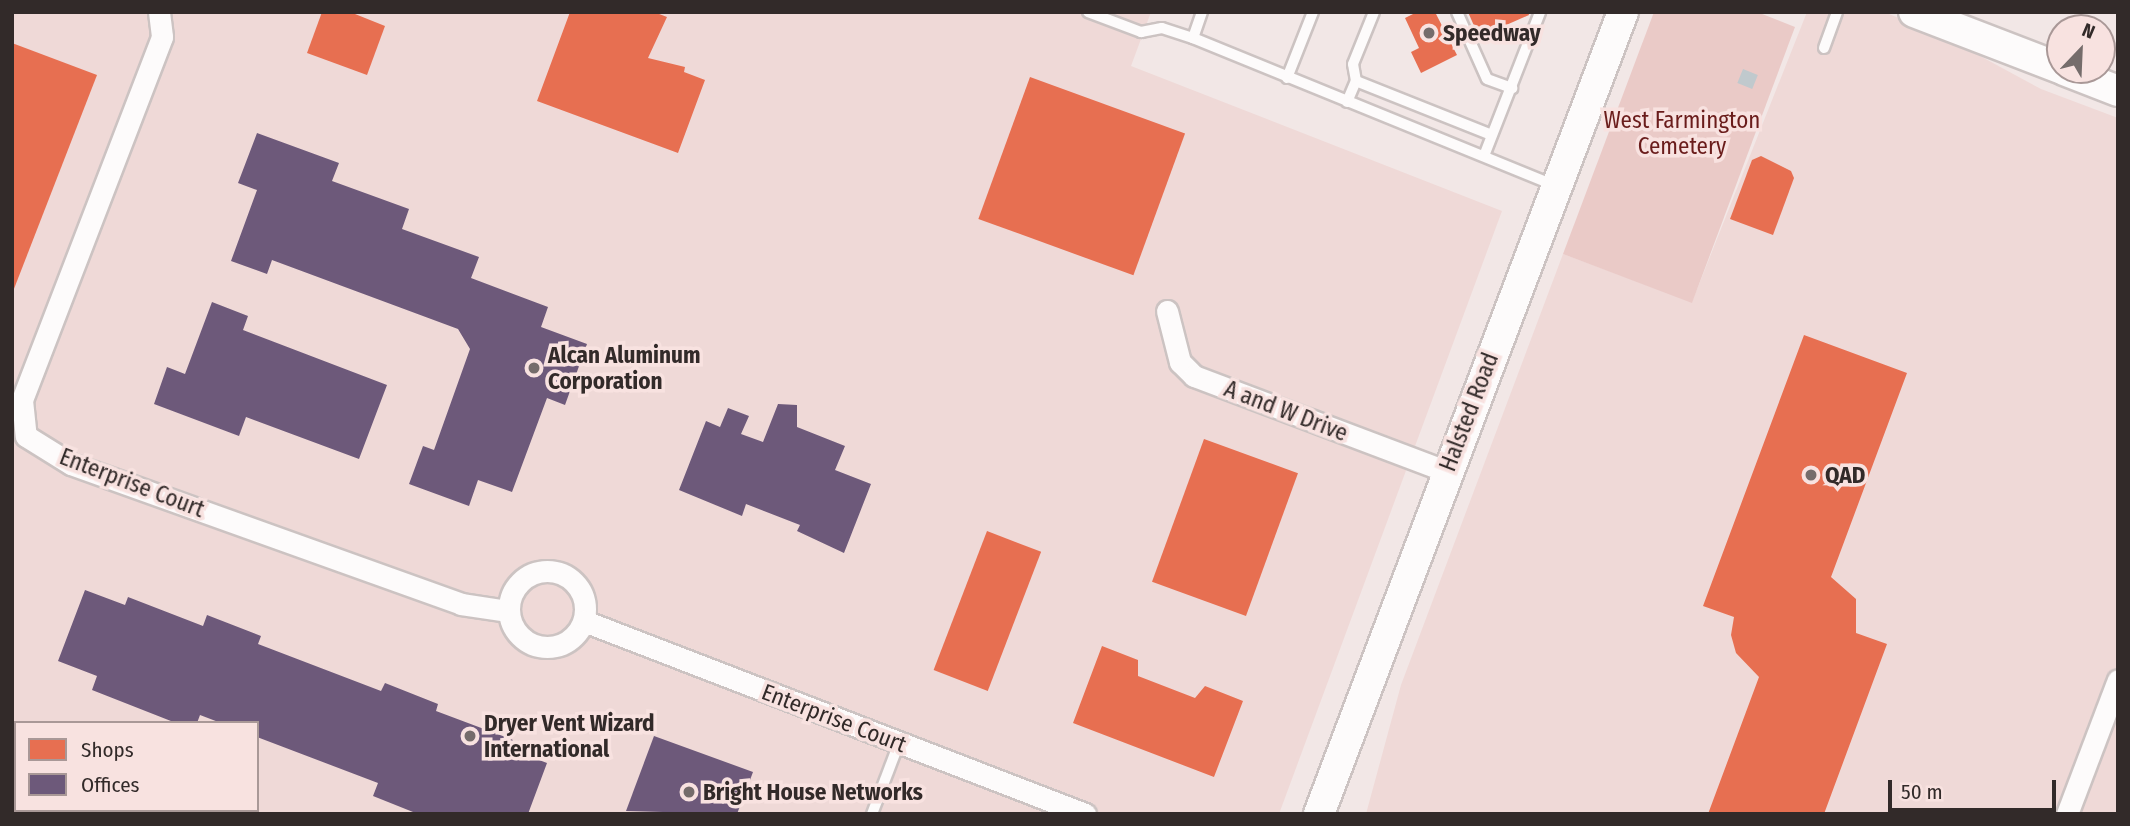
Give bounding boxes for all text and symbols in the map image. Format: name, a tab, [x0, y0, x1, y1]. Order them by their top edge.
north arrow	[2046, 14, 2116, 84]
text: N	[2079, 18, 2098, 44]
place label: Speedway	[1443, 19, 1541, 47]
marker: Speedway	[1421, 25, 1437, 41]
park label: West Farmington Cemetery	[1604, 106, 1760, 160]
place label: Alcan Aluminum Corporation	[548, 341, 700, 395]
street label: Halsted Road	[1434, 349, 1504, 475]
marker: Alcan Aluminum Corporation	[526, 360, 542, 376]
street label: A and W Drive	[1220, 375, 1352, 447]
street label: Enterprise Court	[56, 443, 208, 523]
place label: QAD	[1825, 461, 1865, 489]
marker: QAD	[1803, 467, 1819, 483]
street label: Enterprise Court	[758, 678, 910, 758]
place label: Dryer Vent Wizard International	[484, 709, 655, 763]
legend	[14, 721, 259, 812]
marker: Dryer Vent Wizard International	[462, 728, 478, 744]
text: Shops	[81, 737, 134, 763]
scale bar	[1892, 766, 2060, 810]
text: Offices	[81, 772, 140, 798]
place label: Bright House Networks	[703, 778, 923, 806]
text: 50 m	[1901, 779, 1943, 805]
marker: Bright House Networks	[681, 784, 697, 800]

